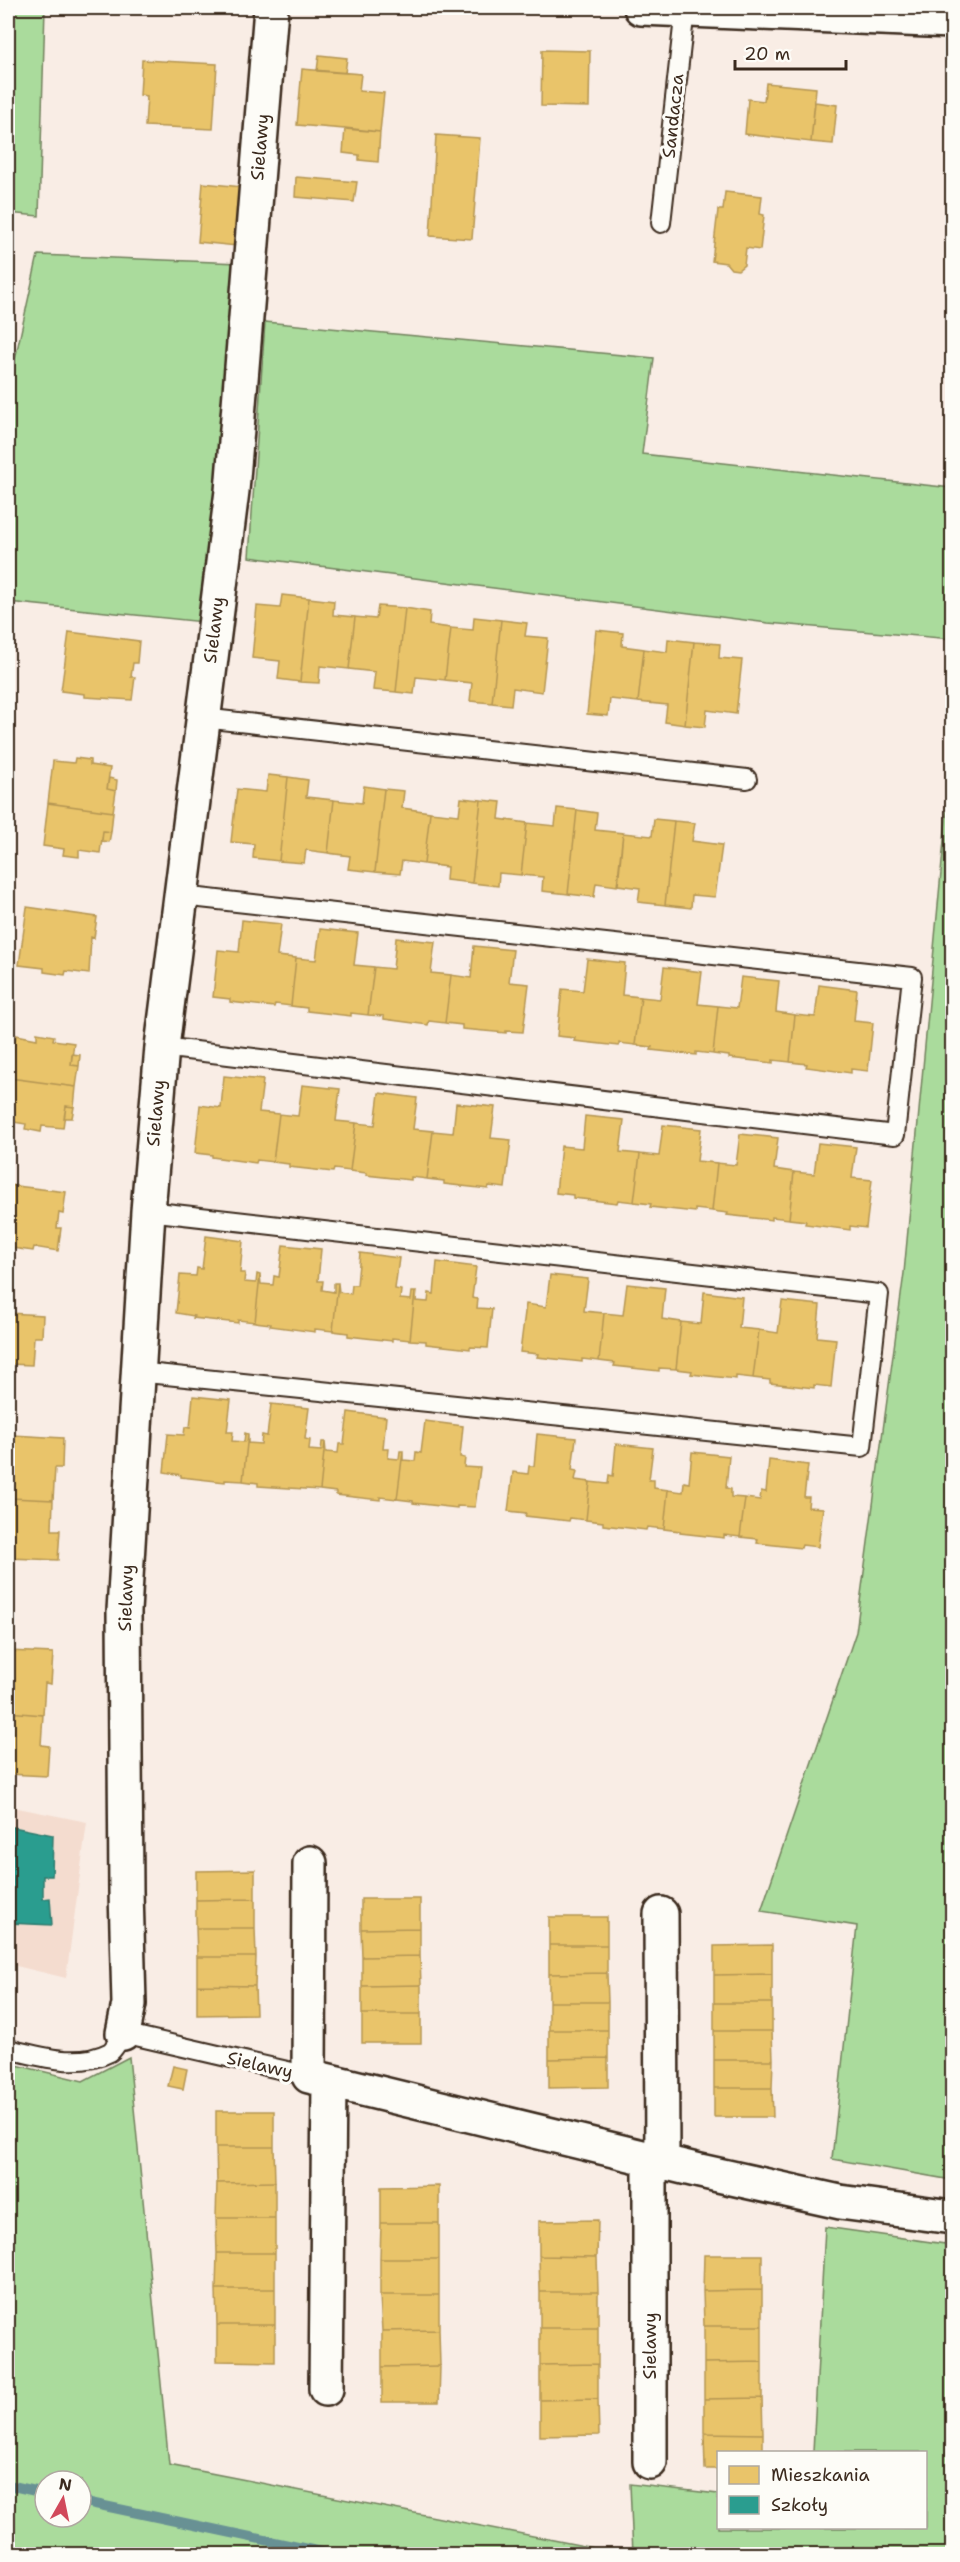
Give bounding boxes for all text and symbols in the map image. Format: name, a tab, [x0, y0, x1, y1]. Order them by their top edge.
scale bar	[735, 33, 846, 71]
text: 20 m	[744, 42, 790, 66]
street label: Sandacza	[657, 73, 689, 159]
street label: Sielawy	[245, 113, 275, 181]
street label: Sielawy	[198, 595, 230, 665]
street label: Sielawy	[141, 1079, 171, 1147]
street label: Sielawy	[113, 1564, 139, 1632]
street label: Sielawy	[225, 2046, 295, 2084]
street label: Sielawy	[638, 2313, 662, 2380]
legend	[717, 2451, 927, 2529]
text: Mieszkania	[771, 2463, 870, 2487]
north arrow	[33, 2469, 93, 2529]
text: N	[57, 2473, 73, 2496]
text: Szkoły	[771, 2493, 828, 2517]

